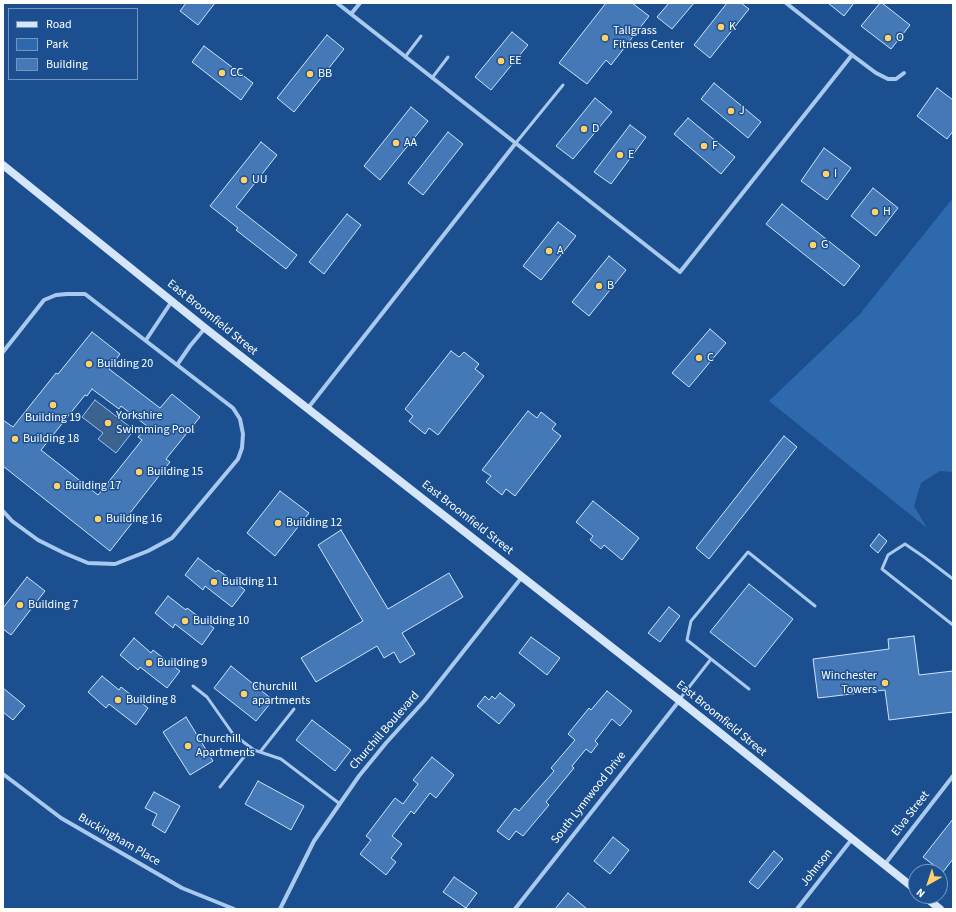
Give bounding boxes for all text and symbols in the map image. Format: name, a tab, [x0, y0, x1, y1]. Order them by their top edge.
legend	[8, 8, 138, 80]
text: Road	[46, 16, 72, 33]
place label: K	[729, 20, 736, 34]
marker: K	[716, 22, 726, 32]
place label: Tallgrass Fitness Center	[613, 24, 684, 52]
place label: O	[896, 31, 904, 45]
marker: Tallgrass Fitness Center	[600, 33, 610, 43]
marker: O	[883, 33, 893, 43]
text: Park	[46, 36, 68, 53]
place label: EE	[509, 54, 522, 68]
text: Building	[46, 56, 88, 73]
marker: EE	[496, 56, 506, 66]
place label: CC	[230, 66, 243, 80]
place label: BB	[318, 67, 332, 81]
marker: CC	[217, 68, 227, 78]
marker: BB	[305, 69, 315, 79]
place label: J	[739, 104, 745, 118]
marker: J	[726, 106, 736, 116]
place label: D	[592, 122, 599, 136]
marker: D	[579, 124, 589, 134]
place label: AA	[404, 136, 417, 150]
marker: AA	[391, 138, 401, 148]
place label: F	[712, 139, 718, 153]
marker: F	[699, 141, 709, 151]
place label: E	[628, 148, 634, 162]
marker: E	[615, 150, 625, 160]
place label: I	[834, 167, 837, 181]
marker: I	[821, 169, 831, 179]
place label: UU	[252, 173, 267, 187]
marker: UU	[239, 175, 249, 185]
place label: H	[883, 205, 891, 219]
marker: H	[870, 207, 880, 217]
place label: G	[821, 238, 828, 252]
marker: G	[808, 240, 818, 250]
place label: A	[557, 244, 564, 258]
marker: A	[544, 246, 554, 256]
street label: East Broomfield Street	[164, 277, 260, 359]
place label: B	[607, 279, 614, 293]
marker: B	[594, 281, 604, 291]
place label: C	[707, 351, 714, 365]
marker: C	[694, 353, 704, 363]
place label: Building 20	[97, 357, 153, 371]
marker: Building 20	[84, 359, 94, 369]
marker: Building 19	[48, 400, 58, 410]
place label: Yorkshire Swimming Pool	[116, 409, 194, 437]
place label: Building 19	[25, 411, 81, 425]
marker: Yorkshire Swimming Pool	[103, 418, 113, 428]
place label: Building 18	[23, 432, 79, 446]
marker: Building 18	[10, 434, 20, 444]
place label: Building 15	[147, 465, 203, 479]
marker: Building 15	[134, 467, 144, 477]
street label: East Broomfield Street	[418, 478, 516, 558]
place label: Building 17	[65, 479, 121, 493]
marker: Building 17	[52, 481, 62, 491]
place label: Building 16	[106, 512, 162, 526]
marker: Building 16	[93, 514, 103, 524]
place label: Building 12	[286, 516, 342, 530]
marker: Building 12	[273, 518, 283, 528]
place label: Building 11	[222, 575, 278, 589]
marker: Building 11	[209, 577, 219, 587]
place label: Building 7	[28, 598, 78, 612]
marker: Building 7	[15, 600, 25, 610]
place label: Building 10	[193, 614, 249, 628]
marker: Building 10	[180, 616, 190, 626]
place label: Building 9	[157, 656, 207, 670]
marker: Building 9	[144, 658, 154, 668]
place label: Winchester Towers	[821, 669, 877, 697]
street label: East Broomfield Street	[673, 678, 769, 760]
marker: Winchester Towers	[880, 678, 890, 688]
place label: Churchill apartments	[252, 680, 310, 708]
marker: Churchill apartments	[239, 689, 249, 699]
street label: Churchill Boulevard	[347, 689, 423, 773]
place label: Building 8	[126, 693, 176, 707]
marker: Building 8	[113, 695, 123, 705]
place label: Churchill Apartments	[196, 732, 255, 760]
marker: Churchill Apartments	[183, 741, 193, 751]
street label: South Lynnwood Drive	[548, 749, 630, 847]
street label: Elva Street	[889, 789, 933, 839]
street label: Buckingham Place	[75, 811, 163, 869]
street label: Johnson	[798, 846, 836, 890]
north arrow	[908, 864, 948, 904]
text: N	[913, 885, 928, 901]

